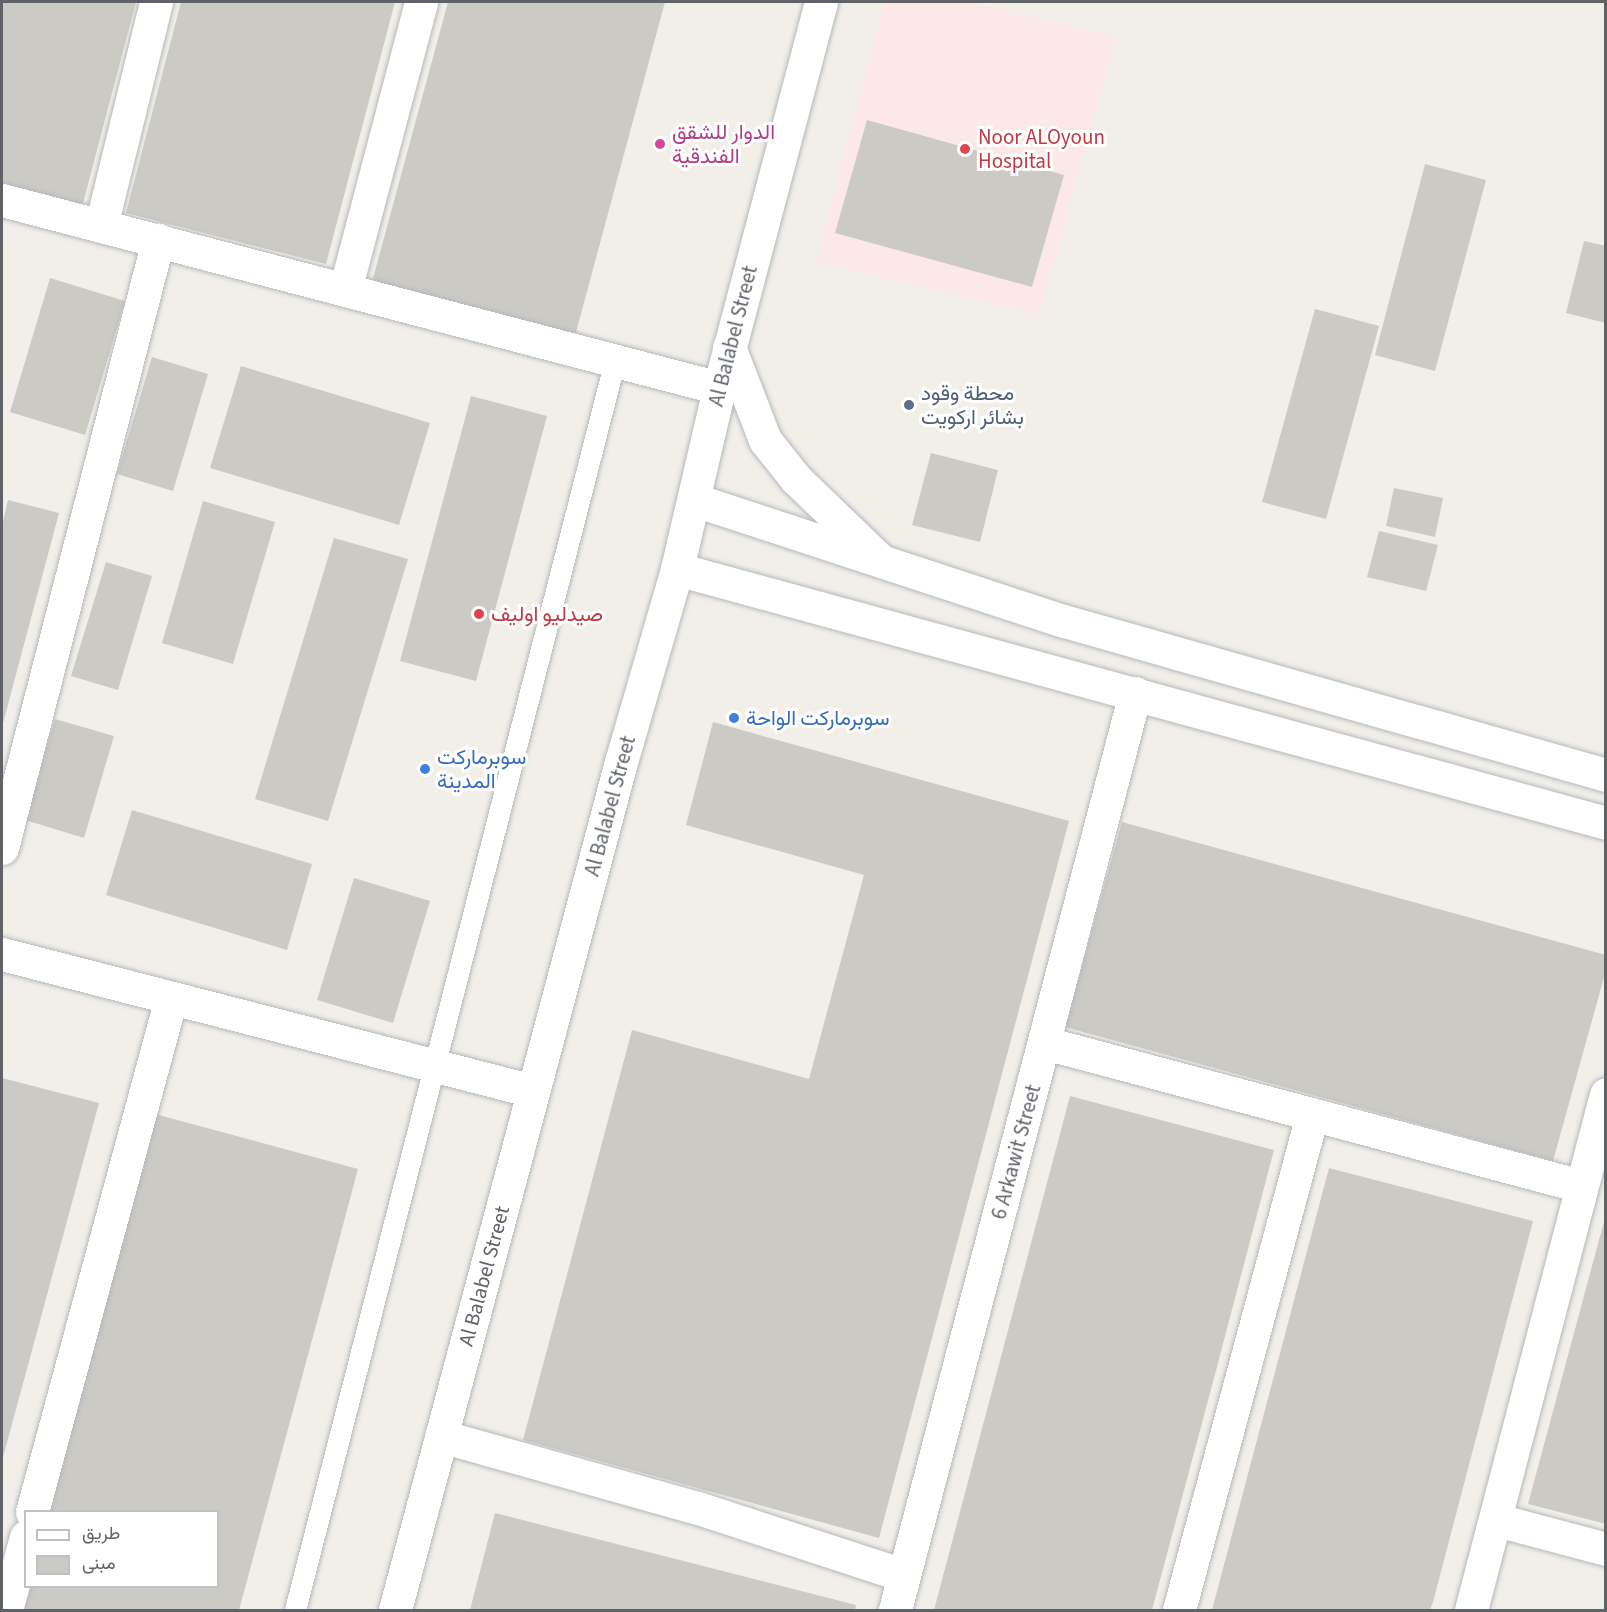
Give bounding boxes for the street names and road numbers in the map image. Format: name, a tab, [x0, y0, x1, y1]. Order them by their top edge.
street label: Al Balabel Street	[703, 263, 763, 409]
street label: Al Balabel Street	[579, 733, 641, 879]
street label: 6 Arkawit Street	[986, 1082, 1046, 1222]
street label: Al Balabel Street	[453, 1203, 515, 1349]

